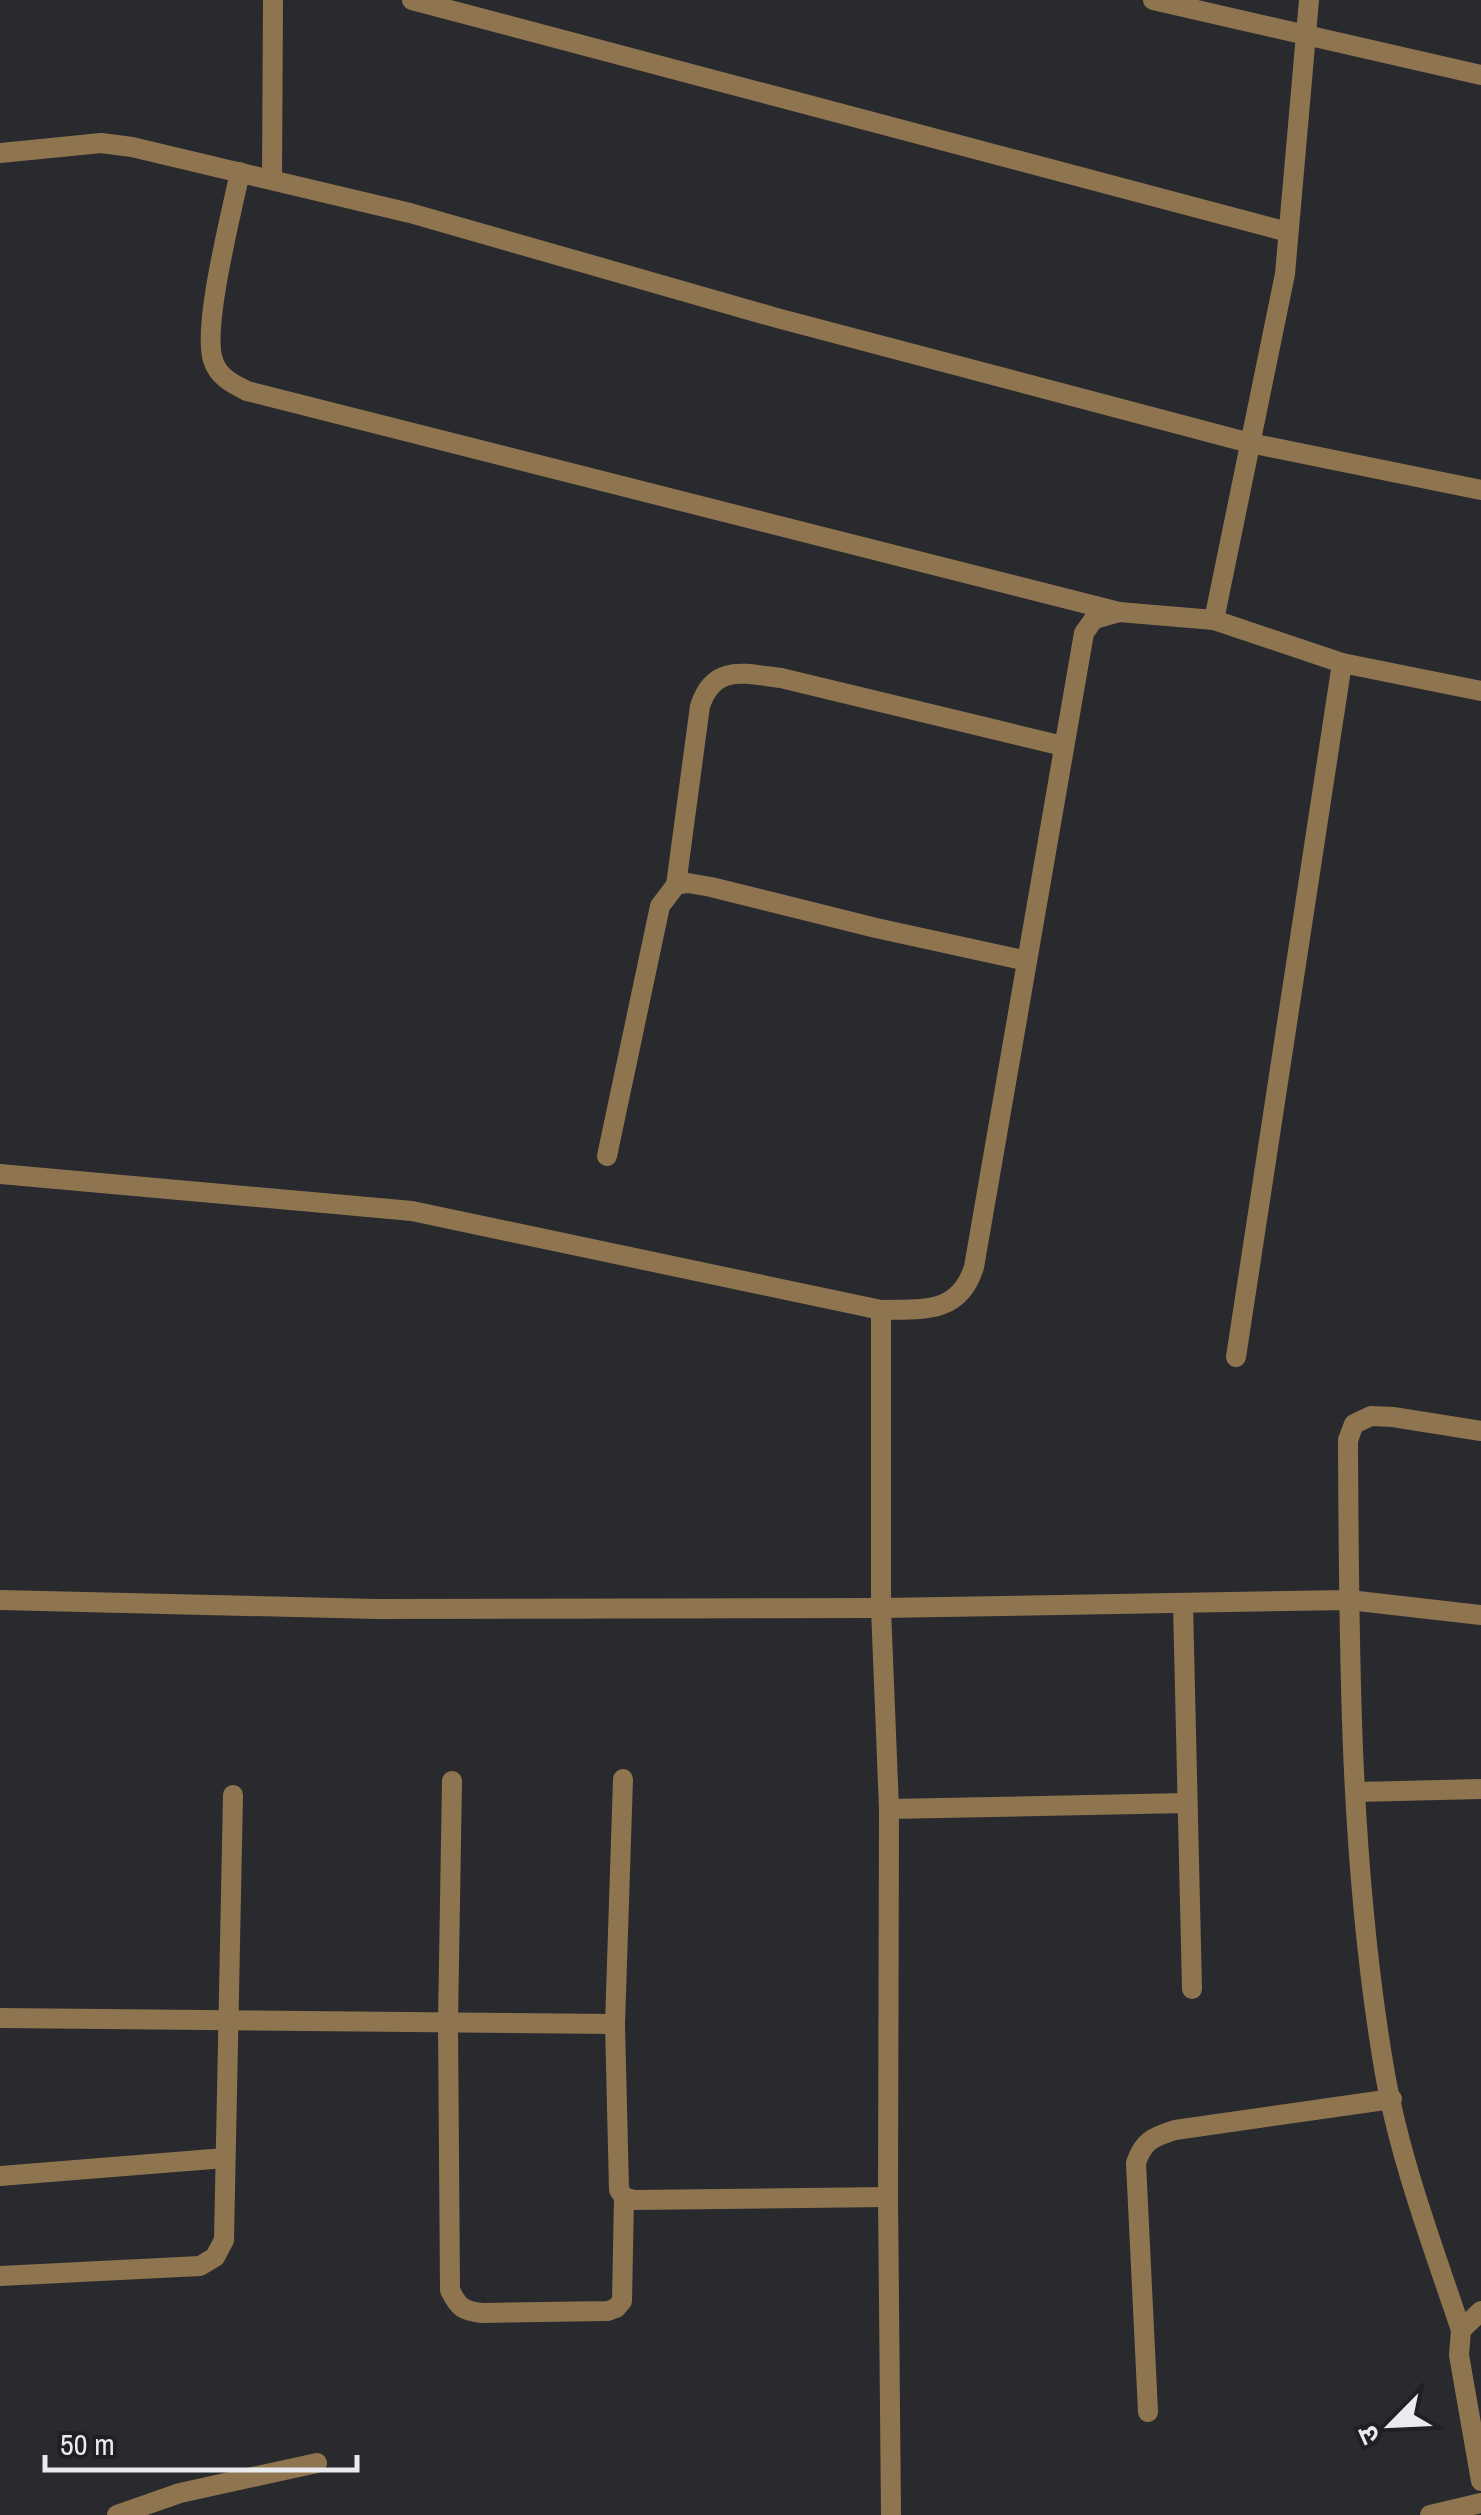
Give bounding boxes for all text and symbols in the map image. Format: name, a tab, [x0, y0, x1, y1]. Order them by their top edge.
north arrow	[1341, 2375, 1441, 2475]
scale bar	[45, 2410, 358, 2472]
text: उ	[1347, 2419, 1389, 2450]
text: 50 m	[60, 2424, 115, 2464]

